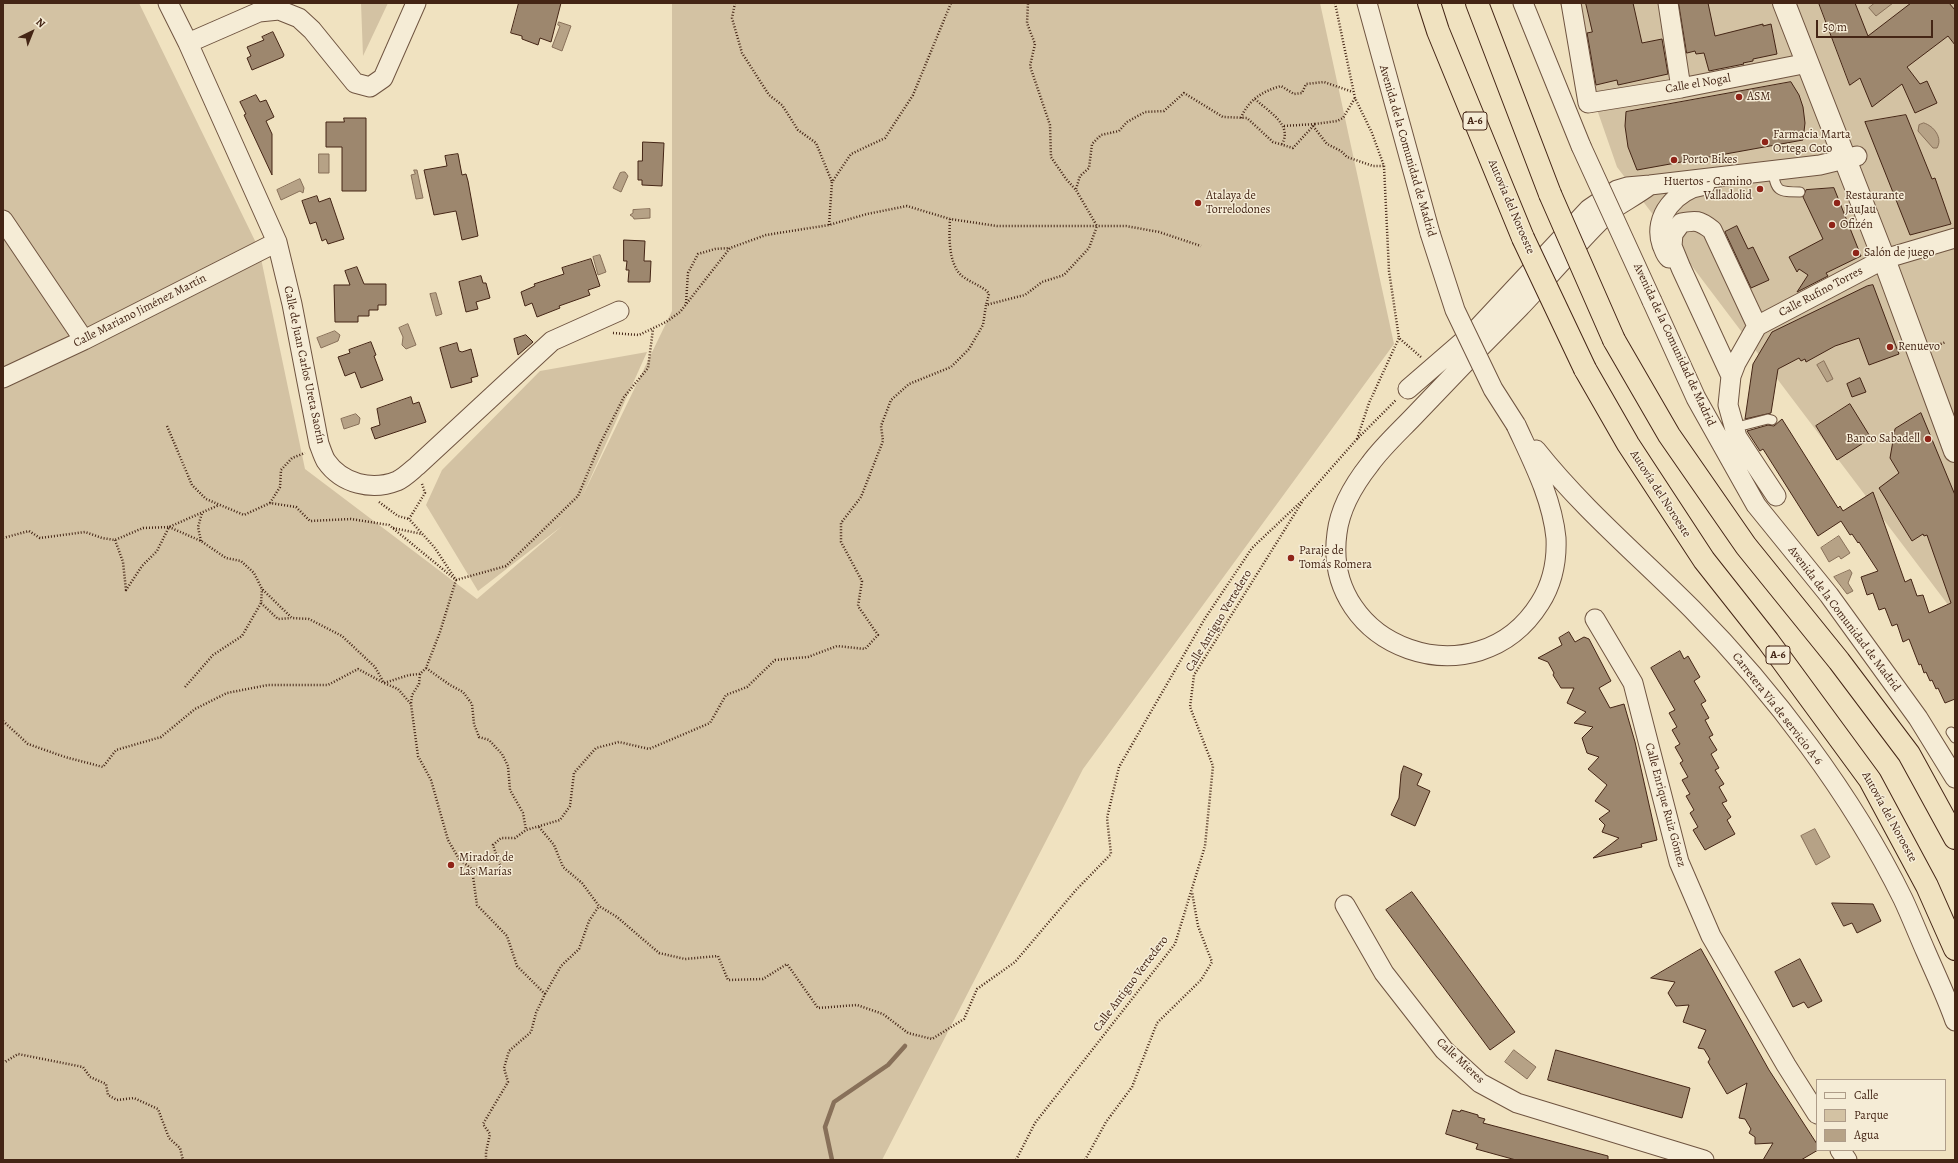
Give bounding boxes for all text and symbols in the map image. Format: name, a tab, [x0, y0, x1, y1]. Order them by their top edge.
north arrow	[12, 12, 52, 52]
scale bar	[1818, 12, 1935, 38]
text: N	[32, 15, 49, 31]
text: 50 m	[1823, 19, 1847, 35]
street label: Avenida de la Comunidad de Madrid	[1376, 63, 1438, 239]
street label: Calle el Nogal	[1664, 71, 1732, 97]
place label: ASM	[1747, 90, 1771, 104]
marker: ASM	[1734, 92, 1744, 102]
road number: A-6	[1463, 112, 1487, 130]
place label: Farmacia Marta Ortega Coto	[1773, 128, 1851, 156]
marker: Farmacia Marta Ortega Coto	[1760, 137, 1770, 147]
place label: Porto Bikes	[1682, 153, 1737, 167]
marker: Porto Bikes	[1669, 155, 1679, 165]
street label: Autovía del Noroeste	[1485, 158, 1537, 256]
place label: Huertos - Camino Valladolid	[1663, 175, 1752, 203]
marker: Huertos - Camino Valladolid	[1755, 184, 1765, 194]
place label: Atalaya de Torrelodones	[1206, 189, 1270, 217]
place label: Restaurante JauJau	[1845, 189, 1904, 217]
marker: Atalaya de Torrelodones	[1193, 198, 1203, 208]
marker: Restaurante JauJau	[1832, 198, 1842, 208]
place label: Ofizén	[1840, 218, 1873, 232]
marker: Ofizén	[1827, 220, 1837, 230]
place label: Salón de juego	[1864, 246, 1934, 260]
marker: Salón de juego	[1851, 248, 1861, 258]
street label: Avenida de la Comunidad de Madrid	[1630, 261, 1718, 429]
street label: Calle Rufino Torres	[1776, 264, 1866, 320]
street label: Calle Mariano Jiménez Martín	[71, 271, 209, 351]
street label: Calle de Juan Carlos Ureta Saorín	[280, 285, 328, 445]
place label: Renuevo	[1898, 340, 1940, 354]
marker: Renuevo	[1885, 342, 1895, 352]
place label: Banco Sabadell	[1846, 432, 1920, 446]
marker: Banco Sabadell	[1923, 434, 1933, 444]
street label: Autovía del Noroeste	[1626, 448, 1694, 540]
place label: Paraje de Tomás Romera	[1299, 544, 1372, 572]
street label: Avenida de la Comunidad de Madrid	[1785, 544, 1903, 694]
marker: Paraje de Tomás Romera	[1286, 553, 1296, 563]
street label: Calle Antiguo Vertedero	[1183, 567, 1255, 675]
road number: A-6	[1766, 646, 1790, 664]
street label: Carretera Vía de servicio A-6	[1729, 650, 1825, 768]
street label: Calle Enrique Ruiz Gómez	[1642, 741, 1688, 869]
street label: Autovía del Noroeste	[1858, 769, 1920, 865]
place label: Mirador de Las Marías	[459, 851, 514, 879]
marker: Mirador de Las Marías	[446, 860, 456, 870]
street label: Calle Antiguo Vertedero	[1090, 933, 1172, 1035]
street label: Calle Mieres	[1433, 1035, 1487, 1087]
legend	[1816, 1079, 1946, 1151]
text: Calle	[1854, 1087, 1878, 1103]
text: Parque	[1854, 1107, 1889, 1123]
text: Agua	[1854, 1127, 1879, 1143]

